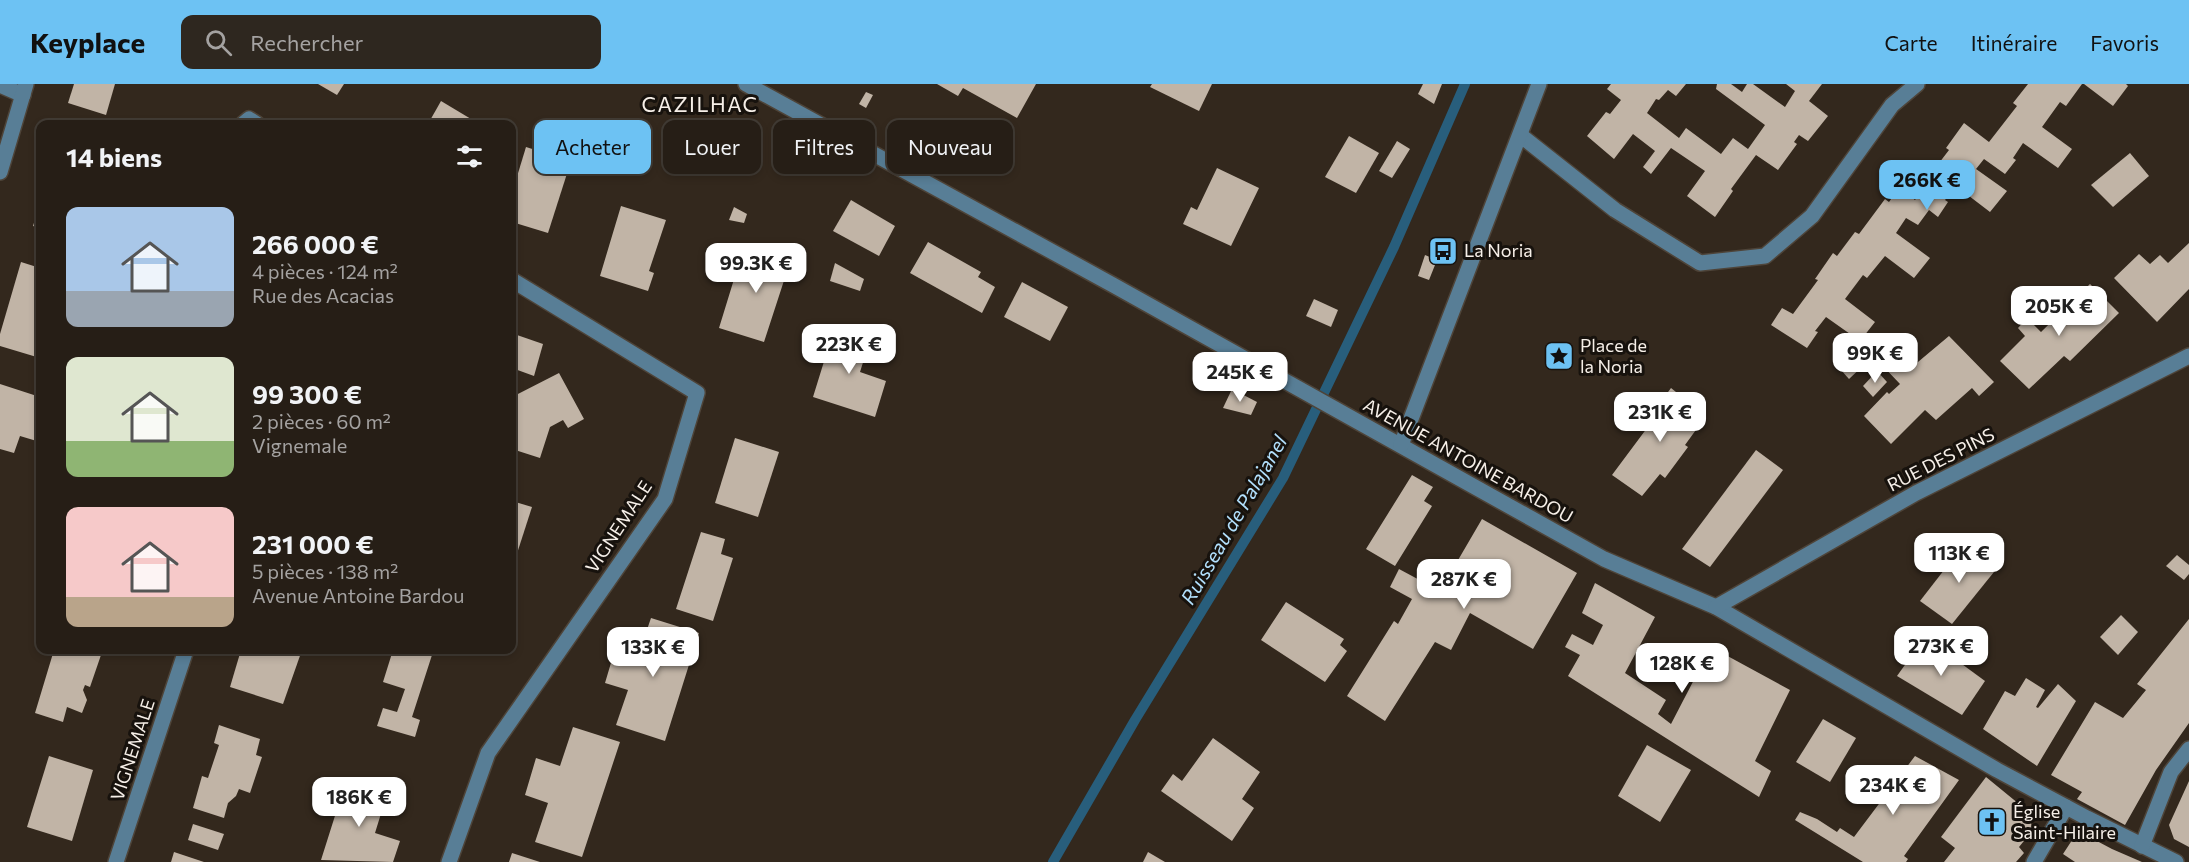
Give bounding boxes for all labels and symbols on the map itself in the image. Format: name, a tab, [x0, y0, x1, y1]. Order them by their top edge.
district label: CAZILHAC	[642, 91, 758, 116]
pin: 266K €	[1878, 160, 1976, 211]
bus stop icon: La Noria	[1427, 235, 1459, 267]
place label: La Noria	[1464, 239, 1533, 261]
pin: 99.3K €	[701, 243, 811, 294]
pin: 205K €	[2010, 286, 2108, 337]
pin: 223K €	[800, 324, 898, 375]
pin: 99K €	[1833, 333, 1917, 384]
place label: Place de la Noria	[1580, 334, 1647, 377]
place icon: Place de la Noria	[1543, 340, 1575, 372]
pin: 245K €	[1191, 352, 1289, 403]
pin: 231K €	[1611, 392, 1709, 443]
street label: AVENUE ANTOINE BARDOU	[1360, 393, 1577, 527]
street label: RUE DES PINS	[1883, 423, 1998, 496]
water label: Ruisseau de Palajanel	[1175, 430, 1292, 608]
street label: VIGNEMALE	[580, 476, 656, 577]
pin: 113K €	[1910, 533, 2008, 584]
pin: 287K €	[1415, 559, 1513, 610]
pin: 273K €	[1892, 626, 1990, 677]
pin: 133K €	[604, 627, 702, 678]
pin: 128K €	[1633, 643, 1731, 694]
street label: VIGNEMALE	[105, 696, 159, 803]
pin: 234K €	[1844, 765, 1942, 816]
pin: 186K €	[310, 777, 408, 828]
place label: Église Saint-Hilaire	[2013, 800, 2116, 843]
church icon: Église Saint-Hilaire	[1976, 806, 2008, 838]

